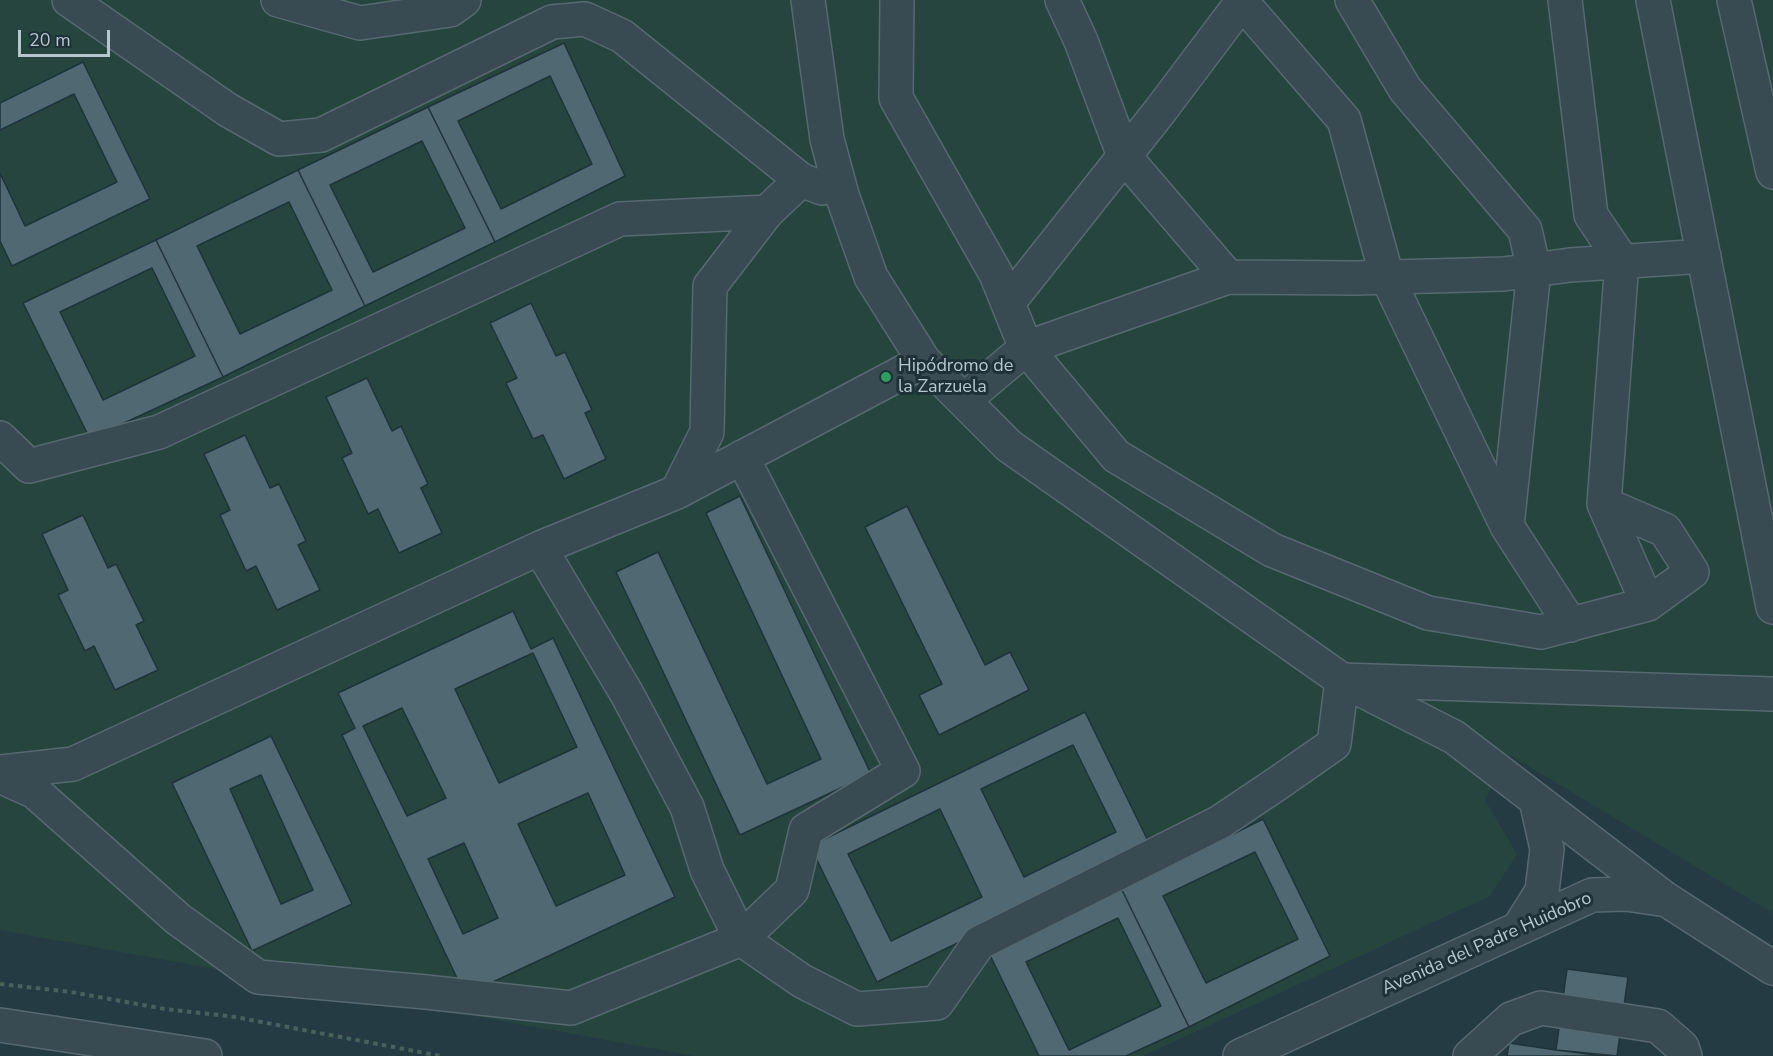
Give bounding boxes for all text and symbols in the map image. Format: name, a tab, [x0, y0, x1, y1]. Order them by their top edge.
scale bar	[21, 18, 112, 56]
text: 20 m	[29, 28, 71, 52]
place label: Hipódromo de la Zarzuela	[898, 356, 1013, 398]
marker: Hipódromo de la Zarzuela	[879, 370, 893, 384]
street label: Avenida del Padre Huidobro	[1379, 888, 1595, 1000]

